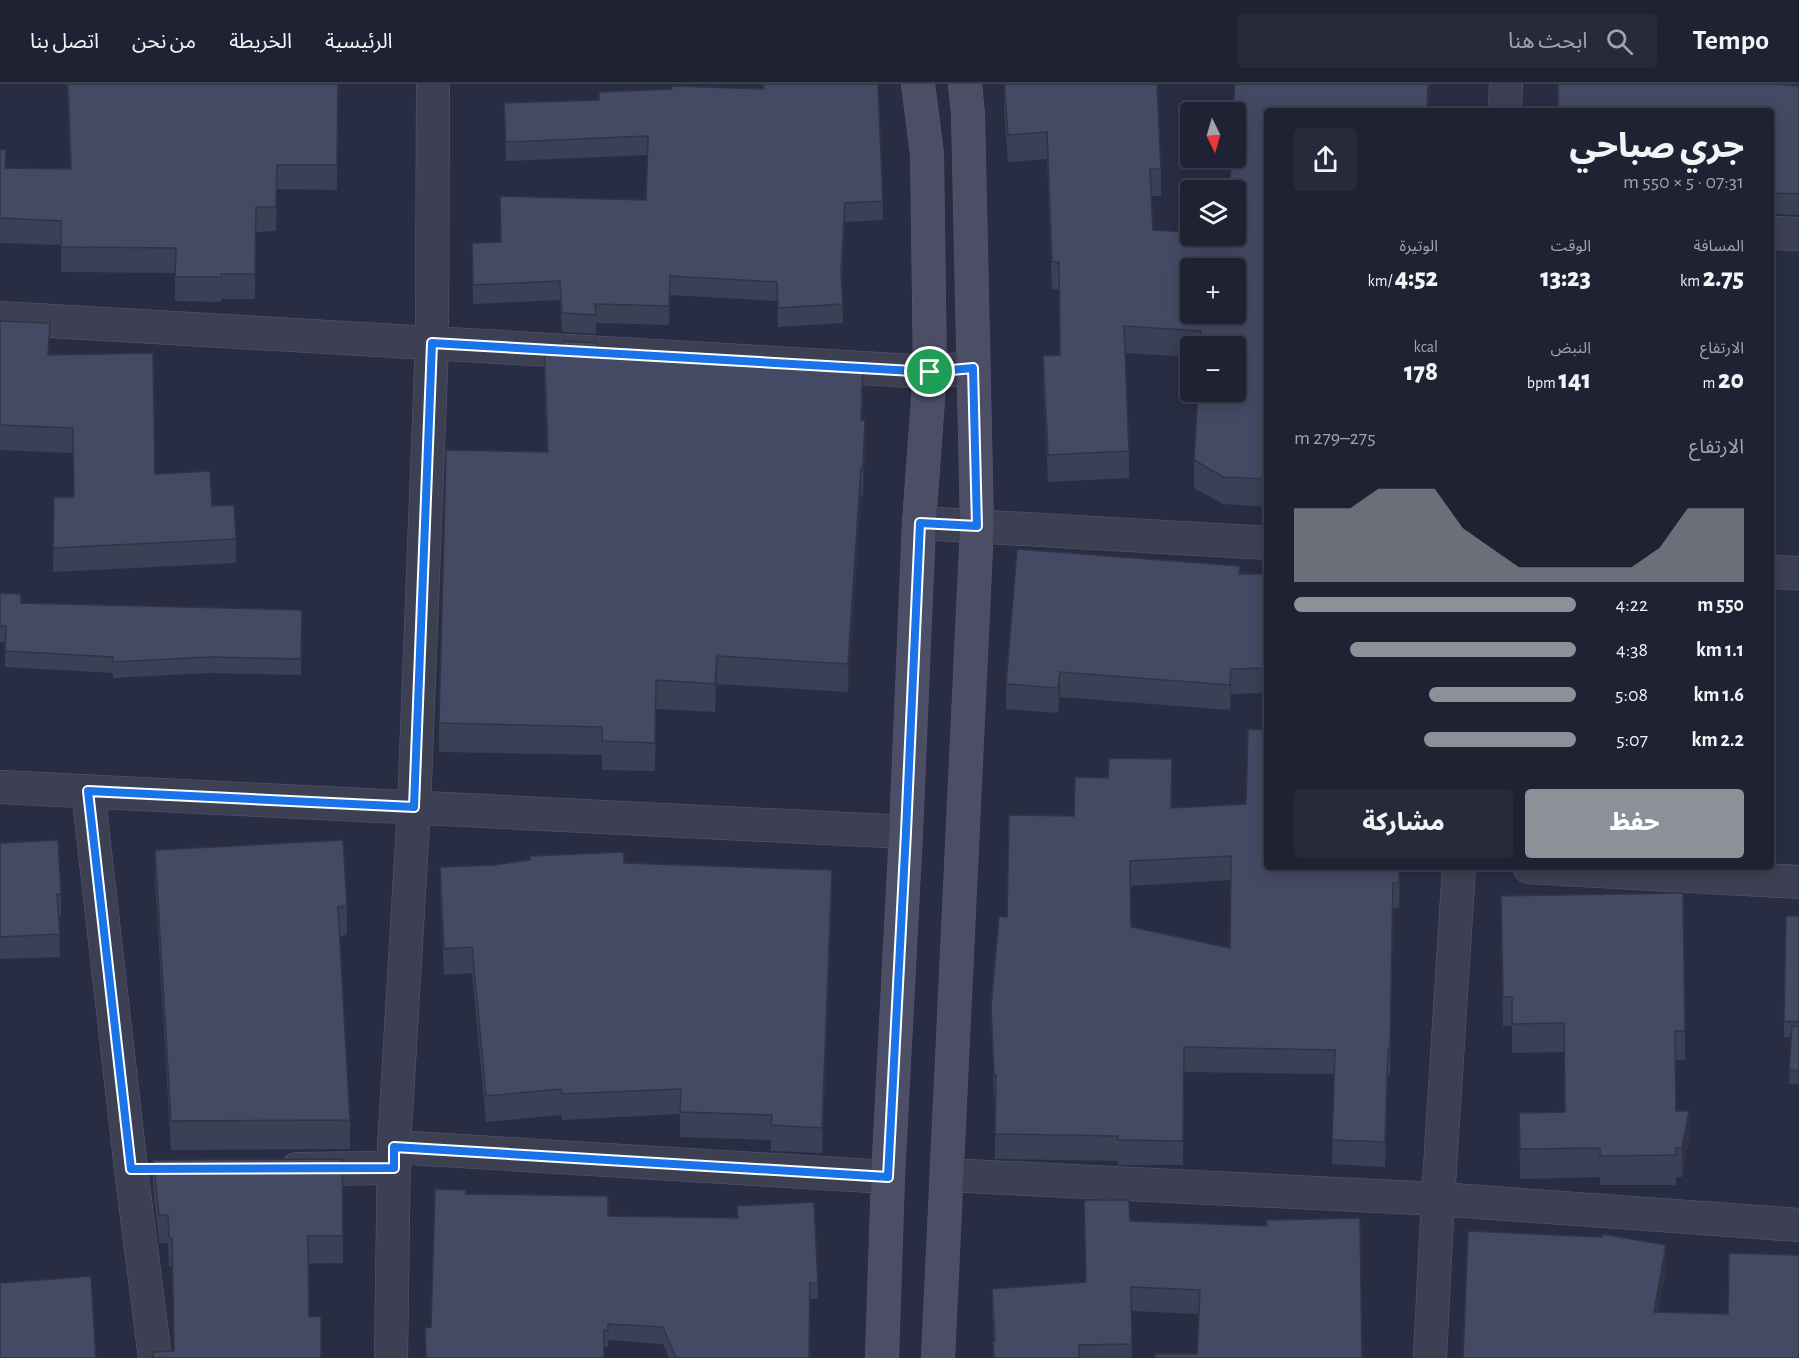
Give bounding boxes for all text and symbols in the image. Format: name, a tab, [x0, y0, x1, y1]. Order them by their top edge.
search box	[1237, 14, 1657, 68]
icon: search	[1603, 25, 1636, 58]
text: Tempo	[1693, 27, 1769, 55]
text: ابحث هنا	[1508, 30, 1588, 52]
text: اتصل بنا	[30, 31, 99, 52]
text: من نحن	[132, 31, 196, 52]
text: الخريطة	[229, 31, 292, 52]
text: الرئيسية	[325, 31, 393, 52]
north arrow	[1180, 102, 1246, 168]
map controls	[1180, 102, 1246, 402]
button: share	[1294, 128, 1357, 191]
text: جري صباحي	[1570, 131, 1744, 164]
text: 07:31 · 5 × 550 m	[1623, 172, 1744, 192]
button: layers	[1180, 180, 1246, 246]
text: الوتيرة	[1400, 238, 1438, 254]
text: الوقت	[1551, 238, 1591, 254]
text: المسافة	[1694, 238, 1744, 254]
button: +	[1180, 258, 1246, 324]
text: 4:52	[1395, 265, 1438, 291]
text: 13:23	[1540, 265, 1591, 291]
text: 2.75	[1703, 265, 1744, 291]
text: /km	[1368, 273, 1395, 289]
text: km	[1680, 273, 1703, 289]
button: −	[1180, 336, 1246, 402]
text: kcal	[1414, 339, 1438, 355]
text: النبض	[1550, 340, 1591, 356]
text: الارتفاع	[1700, 340, 1744, 356]
pin	[904, 346, 955, 397]
icon: arrive	[913, 355, 946, 388]
text: 178	[1404, 359, 1438, 385]
text: 141	[1558, 367, 1591, 393]
text: 20	[1718, 367, 1744, 393]
text: bpm	[1527, 375, 1558, 391]
text: m	[1703, 375, 1718, 391]
text: 275–279 m	[1294, 428, 1376, 448]
text: الارتفاع	[1689, 437, 1744, 457]
text: 4:22	[1616, 595, 1648, 615]
text: 550 m	[1697, 595, 1744, 615]
text: 4:38	[1616, 640, 1648, 660]
text: 1.1 km	[1696, 640, 1744, 660]
text: 5:08	[1615, 685, 1648, 705]
text: 1.6 km	[1693, 685, 1744, 705]
text: 5:07	[1616, 730, 1648, 750]
text: 2.2 km	[1692, 730, 1744, 750]
button: مشاركة	[1294, 789, 1513, 858]
button: حفظ	[1525, 789, 1744, 858]

